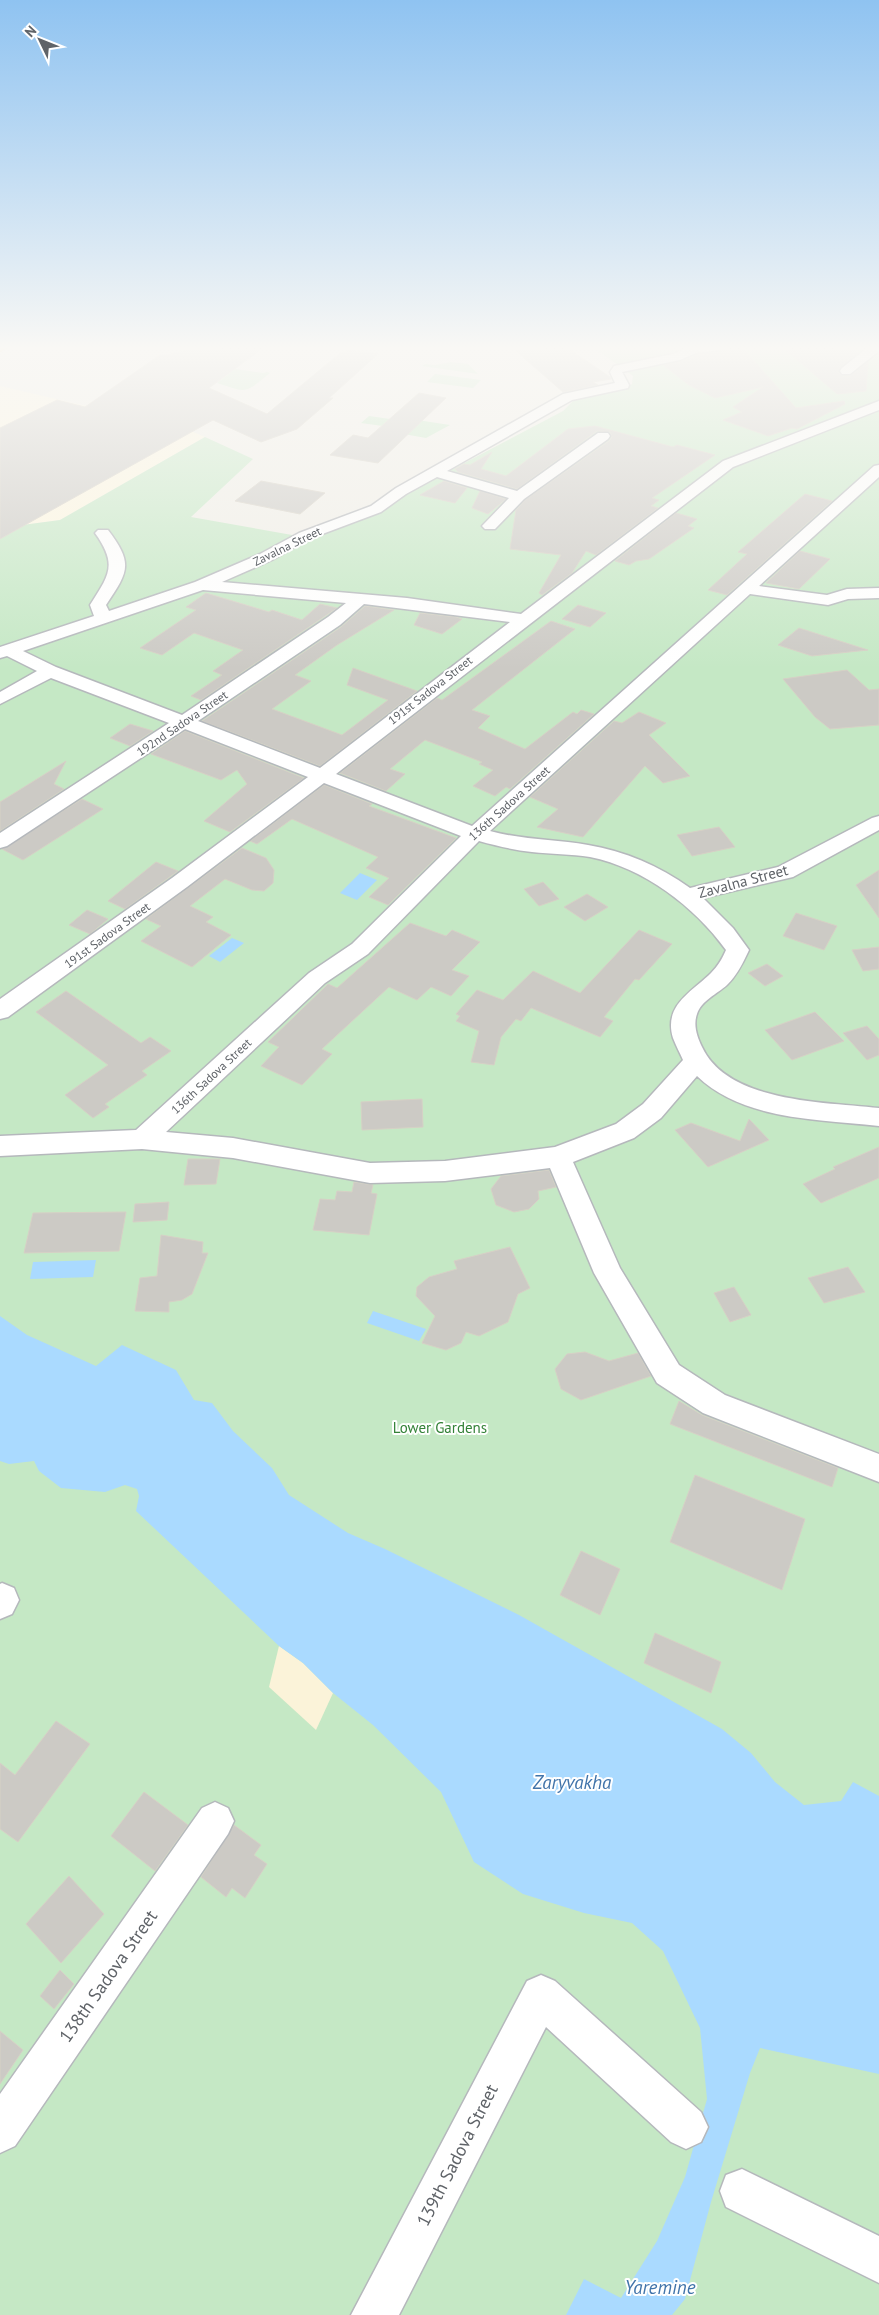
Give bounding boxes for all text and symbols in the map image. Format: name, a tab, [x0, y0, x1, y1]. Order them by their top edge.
north arrow	[15, 15, 65, 65]
text: N	[21, 22, 40, 41]
street label: Zavalna Street	[251, 523, 323, 569]
street label: 191st Sadova Street	[385, 653, 475, 727]
street label: 192nd Sadova Street	[134, 687, 230, 759]
street label: 136th Sadova Street	[465, 763, 553, 843]
street label: Zavalna Street	[696, 860, 790, 902]
street label: 191st Sadova Street	[61, 899, 153, 971]
street label: 136th Sadova Street	[168, 1035, 254, 1117]
park label: Lower Gardens	[393, 1418, 487, 1437]
water label: Zaryvakha	[532, 1770, 612, 1794]
street label: 138th Sadova Street	[54, 1905, 162, 2047]
street label: 139th Sadova Street	[411, 2080, 503, 2230]
water label: Yaremine	[624, 2275, 696, 2299]

